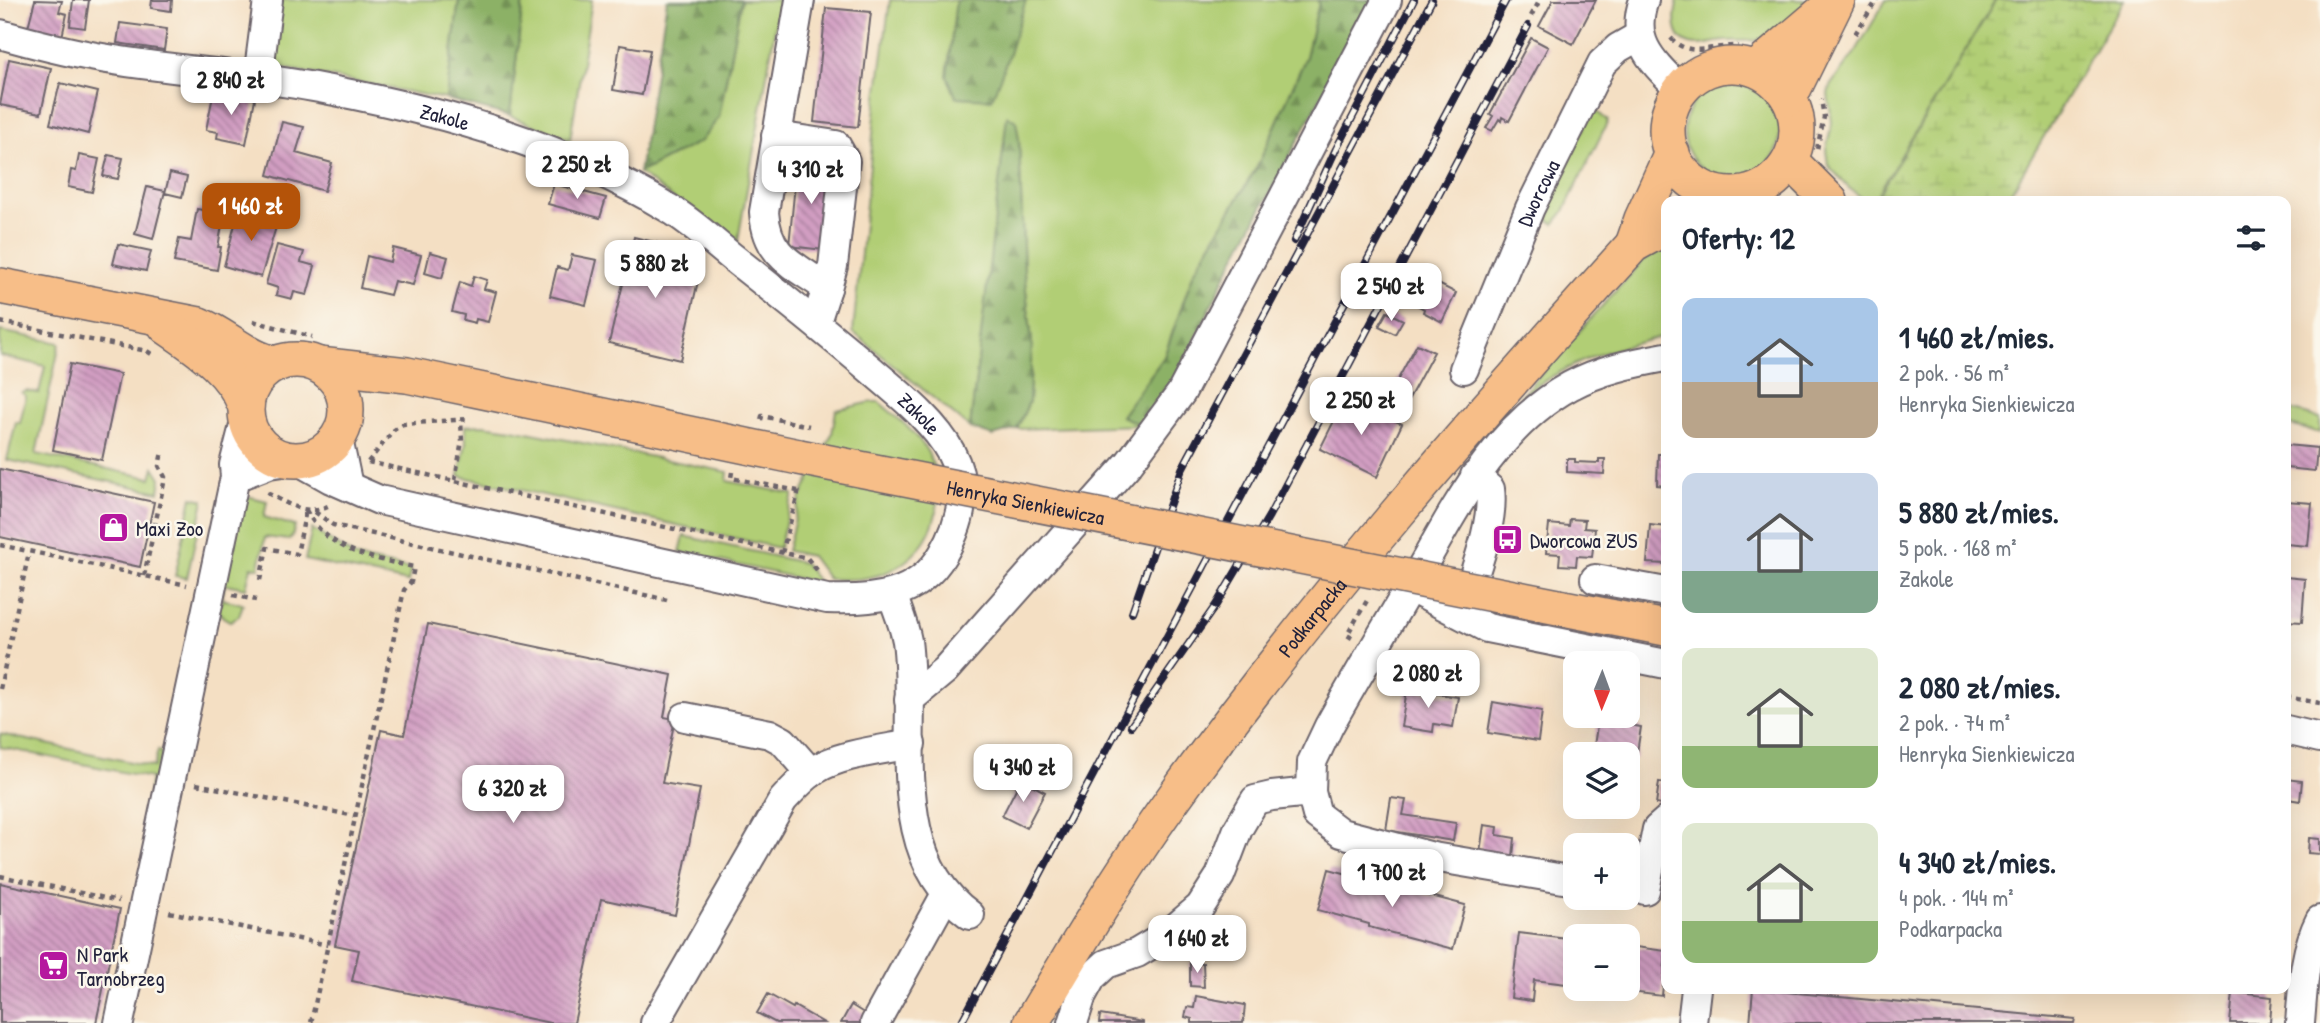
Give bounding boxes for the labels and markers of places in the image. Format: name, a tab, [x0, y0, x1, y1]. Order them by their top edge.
pin: 2 840 zł	[159, 58, 303, 117]
pin: 2 250 zł	[505, 142, 649, 201]
pin: 4 310 zł	[739, 146, 883, 206]
pin: 1 460 zł	[179, 184, 323, 243]
pin: 5 880 zł	[583, 240, 727, 300]
pin: 2 540 zł	[1319, 264, 1463, 323]
pin: 2 250 zł	[1289, 378, 1433, 437]
shop icon: Maxi Zoo	[96, 511, 130, 545]
place label: Maxi Zoo	[136, 514, 203, 543]
bus stop icon: Dworcowa ZUS	[1490, 523, 1524, 557]
place label: Dworcowa ZUS	[1530, 526, 1638, 555]
pin: 2 080 zł	[1356, 650, 1500, 710]
pin: 4 340 zł	[951, 744, 1095, 804]
pin: 6 320 zł	[441, 766, 585, 825]
pin: 1 700 zł	[1320, 850, 1464, 909]
pin: 1 640 zł	[1125, 916, 1269, 975]
place label: N Park Tarnobrzeg	[77, 940, 165, 993]
supermarket icon: N Park Tarnobrzeg	[37, 949, 71, 983]

